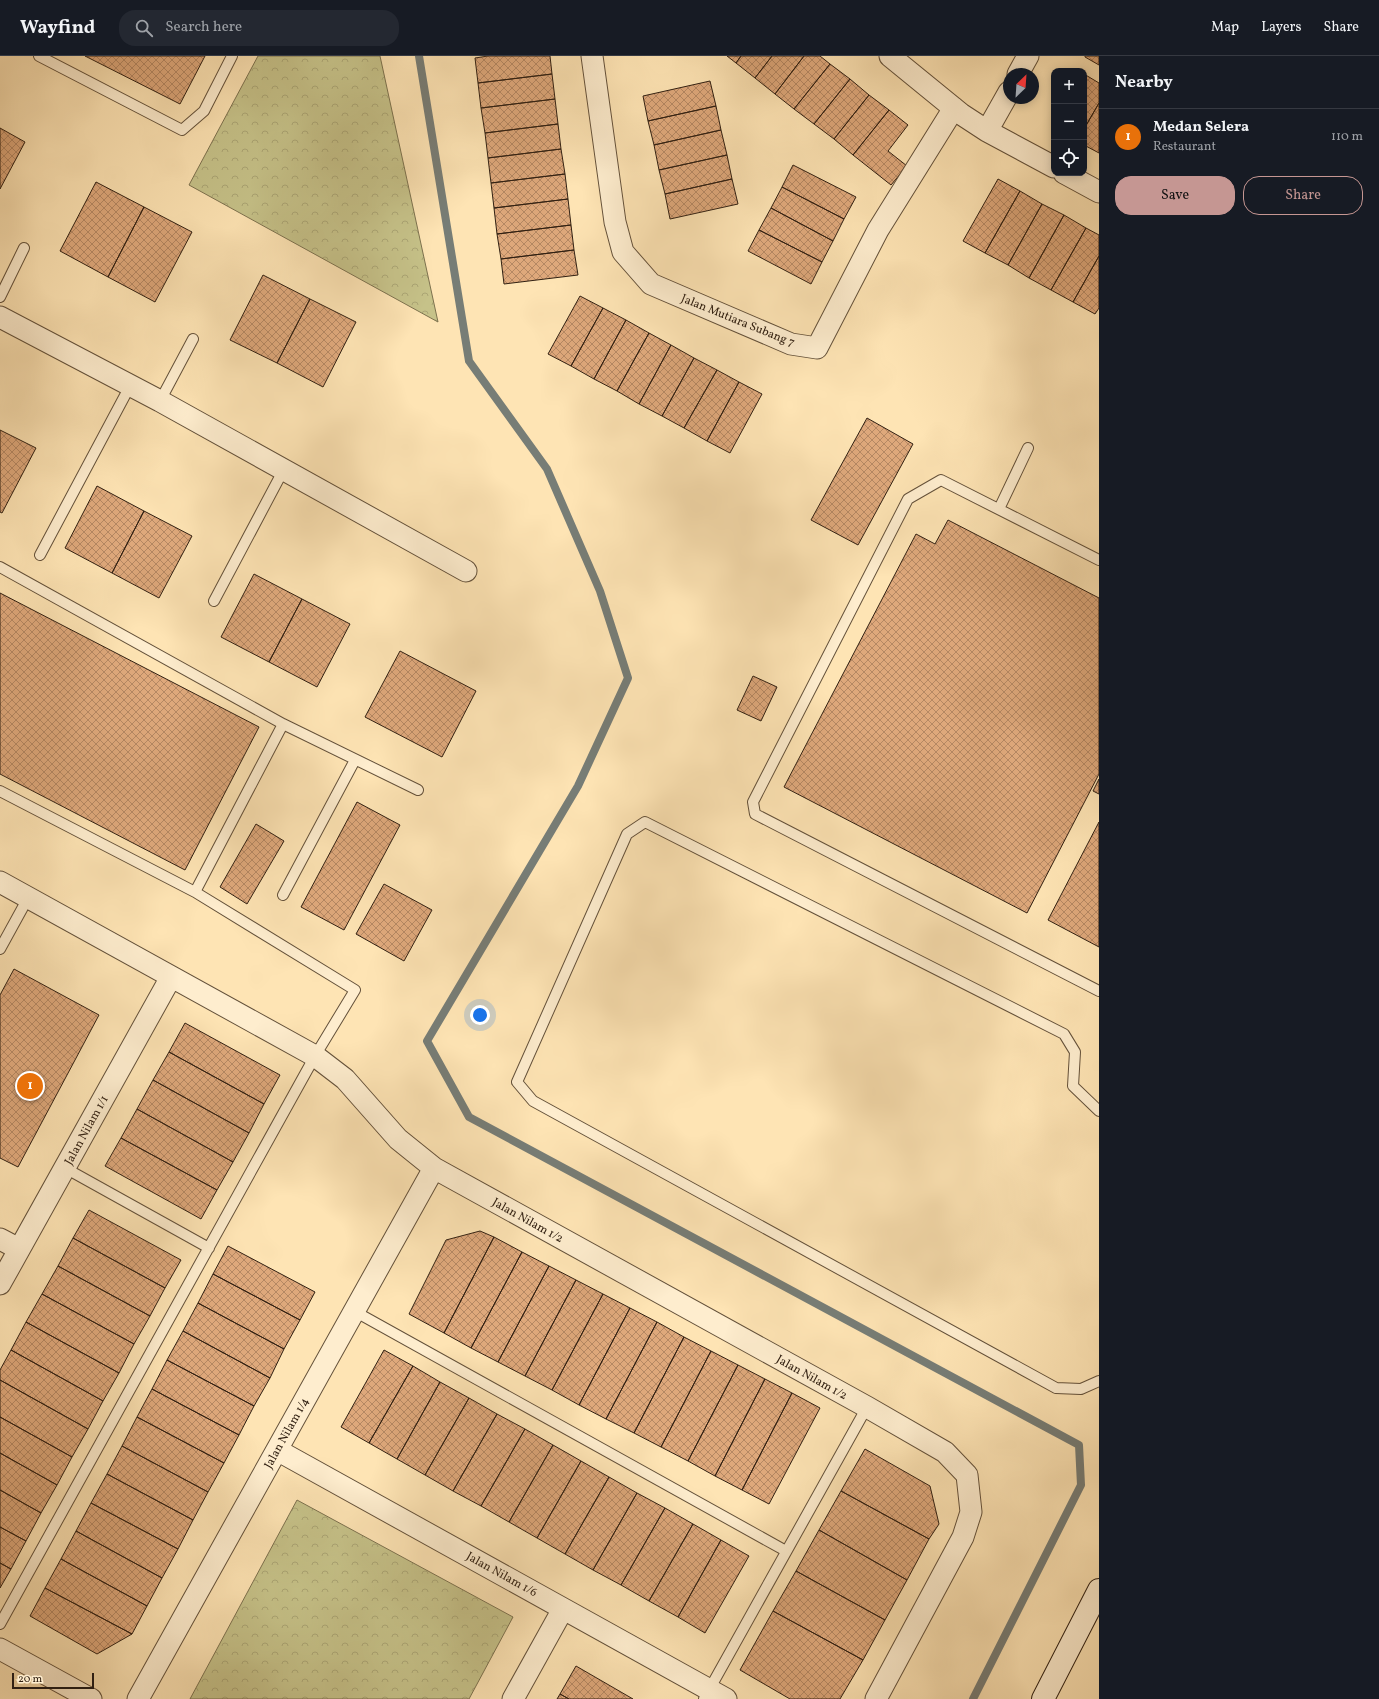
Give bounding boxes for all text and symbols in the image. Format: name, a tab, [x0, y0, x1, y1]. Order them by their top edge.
search box	[119, 10, 399, 46]
text: Wayfind	[20, 15, 95, 41]
icon: search	[133, 17, 155, 39]
text: Search here	[165, 17, 242, 38]
text: Map	[1211, 18, 1239, 37]
text: Layers	[1261, 18, 1301, 37]
text: Share	[1323, 18, 1359, 37]
north arrow	[1003, 68, 1039, 104]
map controls	[1051, 68, 1087, 176]
button: +	[1051, 68, 1087, 104]
text: Nearby	[1115, 71, 1173, 94]
button: −	[1051, 104, 1087, 140]
text: Medan Selera	[1153, 117, 1249, 138]
text: 1	[1125, 128, 1131, 146]
text: 110 m	[1331, 128, 1363, 146]
text: Restaurant	[1153, 138, 1216, 156]
button: locate	[1051, 140, 1087, 176]
button: Save	[1115, 176, 1235, 215]
button: Share	[1243, 176, 1363, 215]
street label: Jalan Mutiara Subang 7	[678, 291, 797, 351]
your location	[470, 1005, 490, 1025]
pin: 1	[17, 1071, 43, 1101]
street label: Jalan Nilam 1/1	[61, 1093, 113, 1168]
street label: Jalan Nilam 1/2	[489, 1195, 566, 1247]
street label: Jalan Nilam 1/2	[773, 1352, 850, 1404]
street label: Jalan Nilam 1/4	[261, 1395, 313, 1472]
street label: Jalan Nilam 1/6	[463, 1549, 540, 1601]
scale bar	[12, 1671, 94, 1690]
text: 20 m	[18, 1672, 42, 1687]

